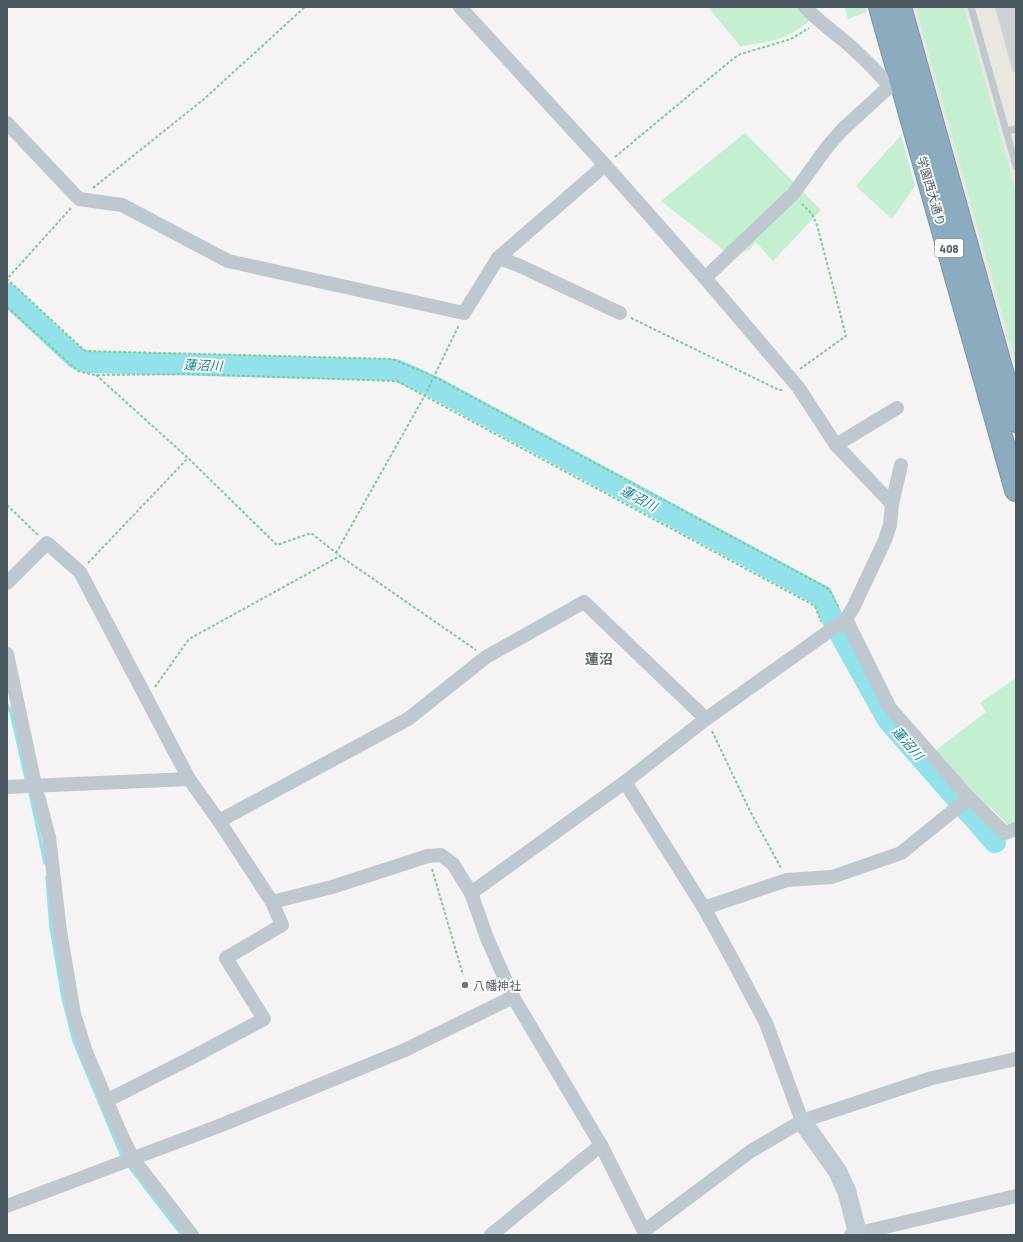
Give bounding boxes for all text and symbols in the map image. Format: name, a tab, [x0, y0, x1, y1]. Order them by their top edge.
street label: 学園西大通り	[915, 154, 949, 228]
road number: 408	[935, 239, 963, 257]
water label: 蓮沼川	[183, 356, 225, 374]
water label: 蓮沼川	[618, 482, 662, 515]
district label: 蓮沼	[585, 650, 613, 667]
water label: 蓮沼川	[889, 723, 928, 764]
place label: 八幡神社	[473, 978, 521, 992]
marker: 八幡神社	[460, 980, 470, 990]

